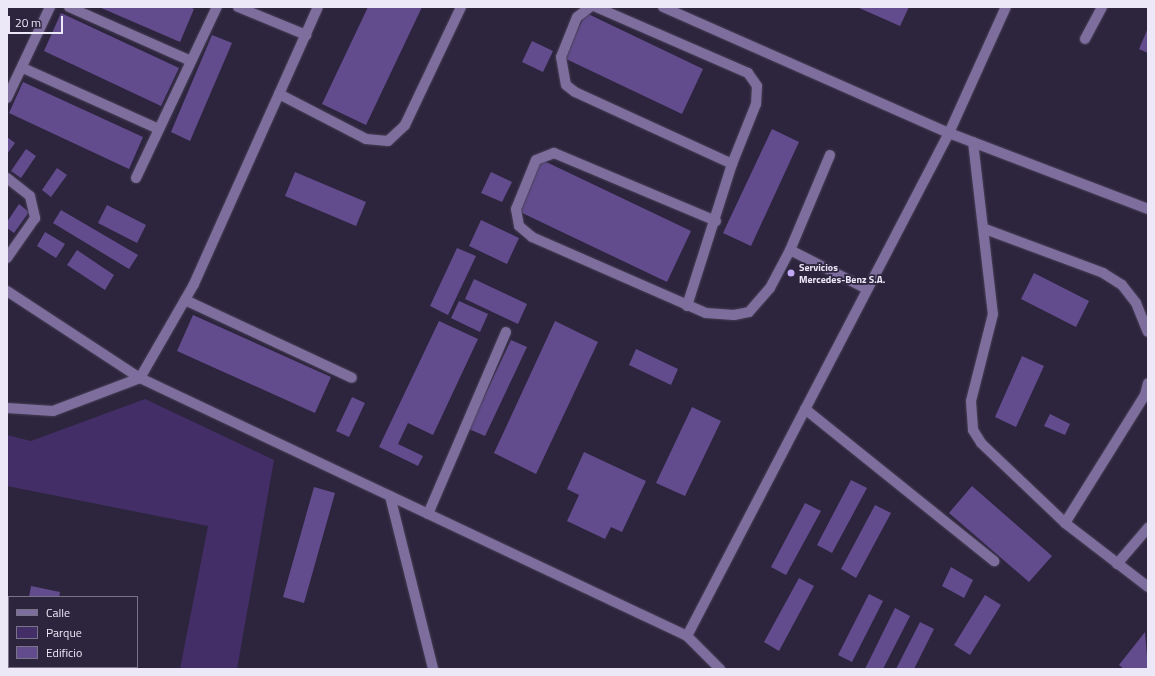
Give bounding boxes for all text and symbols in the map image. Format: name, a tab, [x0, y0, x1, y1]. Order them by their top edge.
scale bar	[10, 8, 65, 34]
text: 20 m	[15, 13, 41, 32]
place label: Servicios Mercedes-Benz S.A.	[799, 261, 885, 284]
marker: Servicios Mercedes-Benz S.A.	[786, 268, 796, 278]
legend	[8, 596, 138, 668]
text: Calle	[46, 603, 70, 622]
text: Parque	[46, 623, 82, 642]
text: Edificio	[46, 643, 82, 662]

